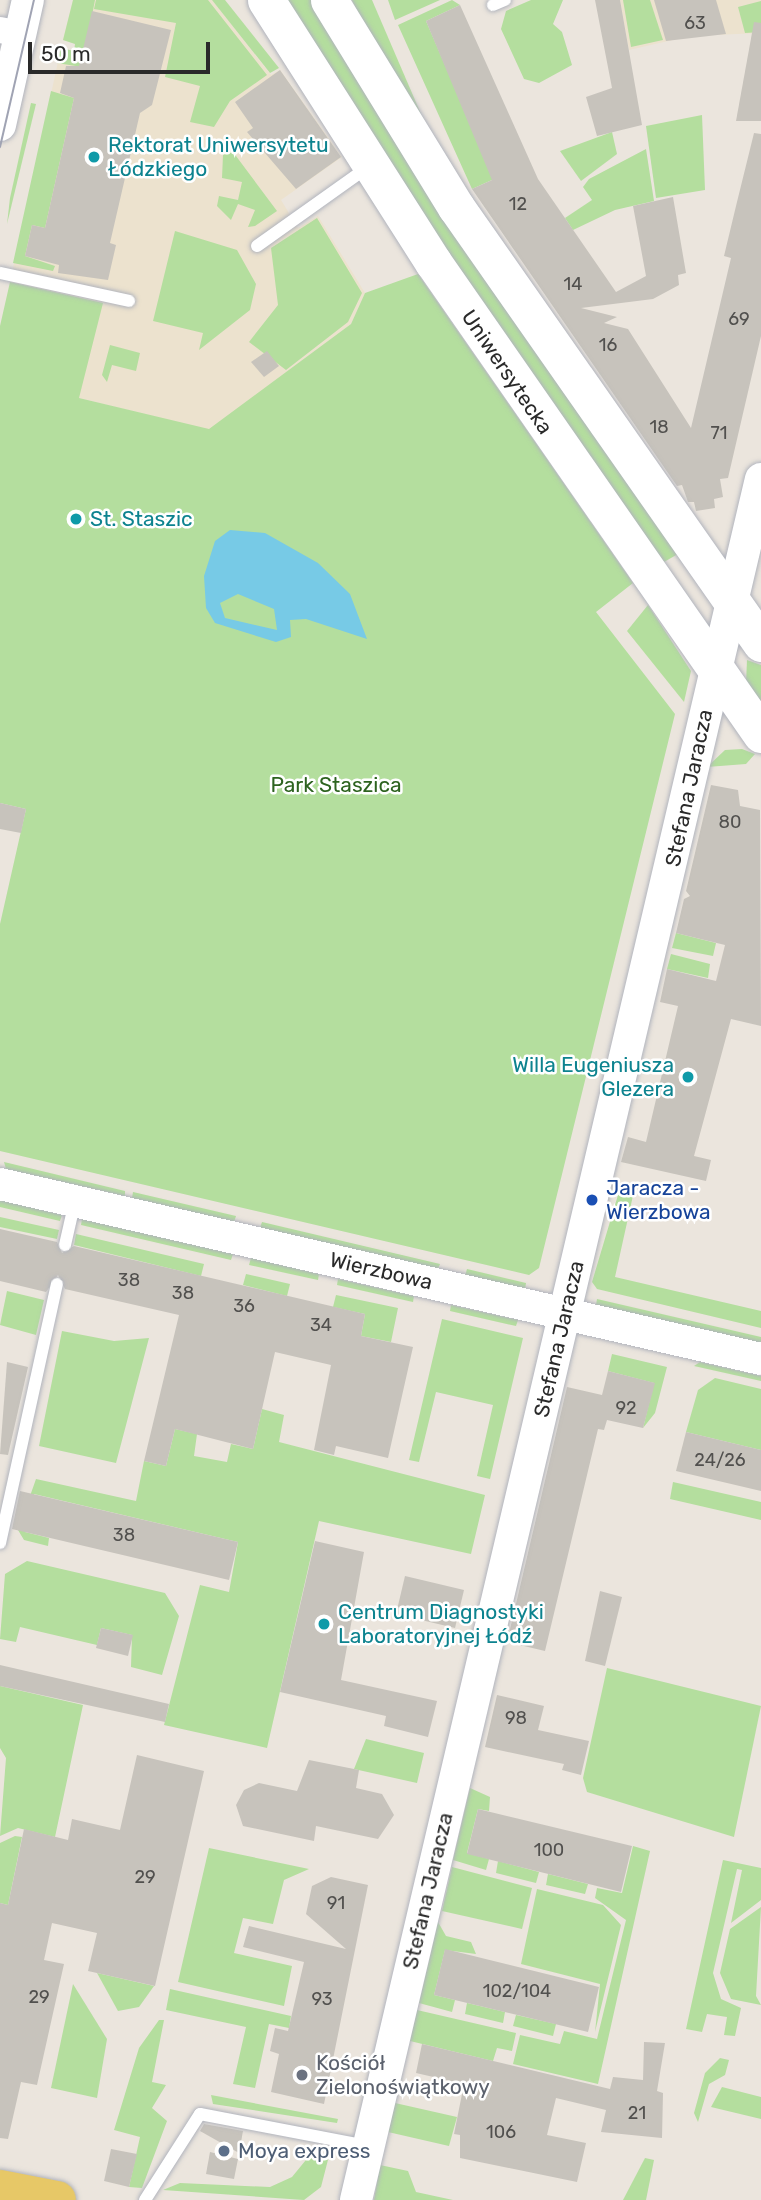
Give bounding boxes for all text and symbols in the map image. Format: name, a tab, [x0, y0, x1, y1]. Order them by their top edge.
house number: 63	[684, 12, 706, 34]
scale bar	[32, 28, 214, 72]
text: 50 m	[41, 41, 91, 66]
place label: Rektorat Uniwersytetu Łódzkiego	[108, 132, 329, 182]
marker: Rektorat Uniwersytetu Łódzkiego	[86, 149, 102, 165]
house number: 12	[509, 193, 527, 215]
house number: 14	[564, 273, 582, 295]
street label: Uniwersytecka	[456, 305, 558, 439]
house number: 69	[728, 308, 750, 330]
house number: 16	[599, 334, 617, 356]
house number: 18	[649, 416, 669, 438]
house number: 71	[711, 422, 727, 444]
place label: St. Staszic	[90, 506, 193, 532]
marker: St. Staszic	[68, 511, 84, 527]
street label: Stefana Jaracza	[660, 707, 718, 869]
park label: Park Staszica	[270, 772, 402, 798]
house number: 80	[719, 811, 741, 833]
place label: Willa Eugeniusza Glezera	[512, 1052, 674, 1102]
marker: Willa Eugeniusza Glezera	[680, 1069, 696, 1085]
place label: Jaracza - Wierzbowa	[606, 1175, 711, 1225]
marker: Jaracza - Wierzbowa	[584, 1192, 600, 1208]
street label: Wierzbowa	[327, 1247, 435, 1295]
street label: Stefana Jaracza	[529, 1258, 589, 1420]
house number: 38	[118, 1269, 140, 1291]
house number: 38	[172, 1282, 194, 1304]
house number: 36	[233, 1295, 255, 1317]
house number: 34	[310, 1314, 332, 1336]
house number: 92	[615, 1397, 637, 1419]
house number: 24/26	[694, 1449, 746, 1471]
house number: 38	[113, 1524, 135, 1546]
place label: Centrum Diagnostyki Laboratoryjnej Łódź	[338, 1599, 544, 1649]
marker: Centrum Diagnostyki Laboratoryjnej Łódź	[316, 1616, 332, 1632]
house number: 98	[505, 1707, 527, 1729]
street label: Stefana Jaracza	[398, 1810, 458, 1972]
house number: 100	[534, 1839, 564, 1861]
house number: 29	[134, 1866, 156, 1888]
house number: 91	[327, 1892, 345, 1914]
house number: 102/104	[483, 1980, 551, 2002]
house number: 29	[28, 1986, 50, 2008]
house number: 93	[311, 1988, 333, 2010]
place label: Kościół Zielonoświątkowy	[316, 2050, 490, 2100]
marker: Kościół Zielonoświątkowy	[294, 2067, 310, 2083]
house number: 21	[628, 2102, 646, 2124]
house number: 106	[486, 2121, 516, 2143]
place label: Moya express	[238, 2138, 371, 2164]
marker: Moya express	[216, 2143, 232, 2159]

